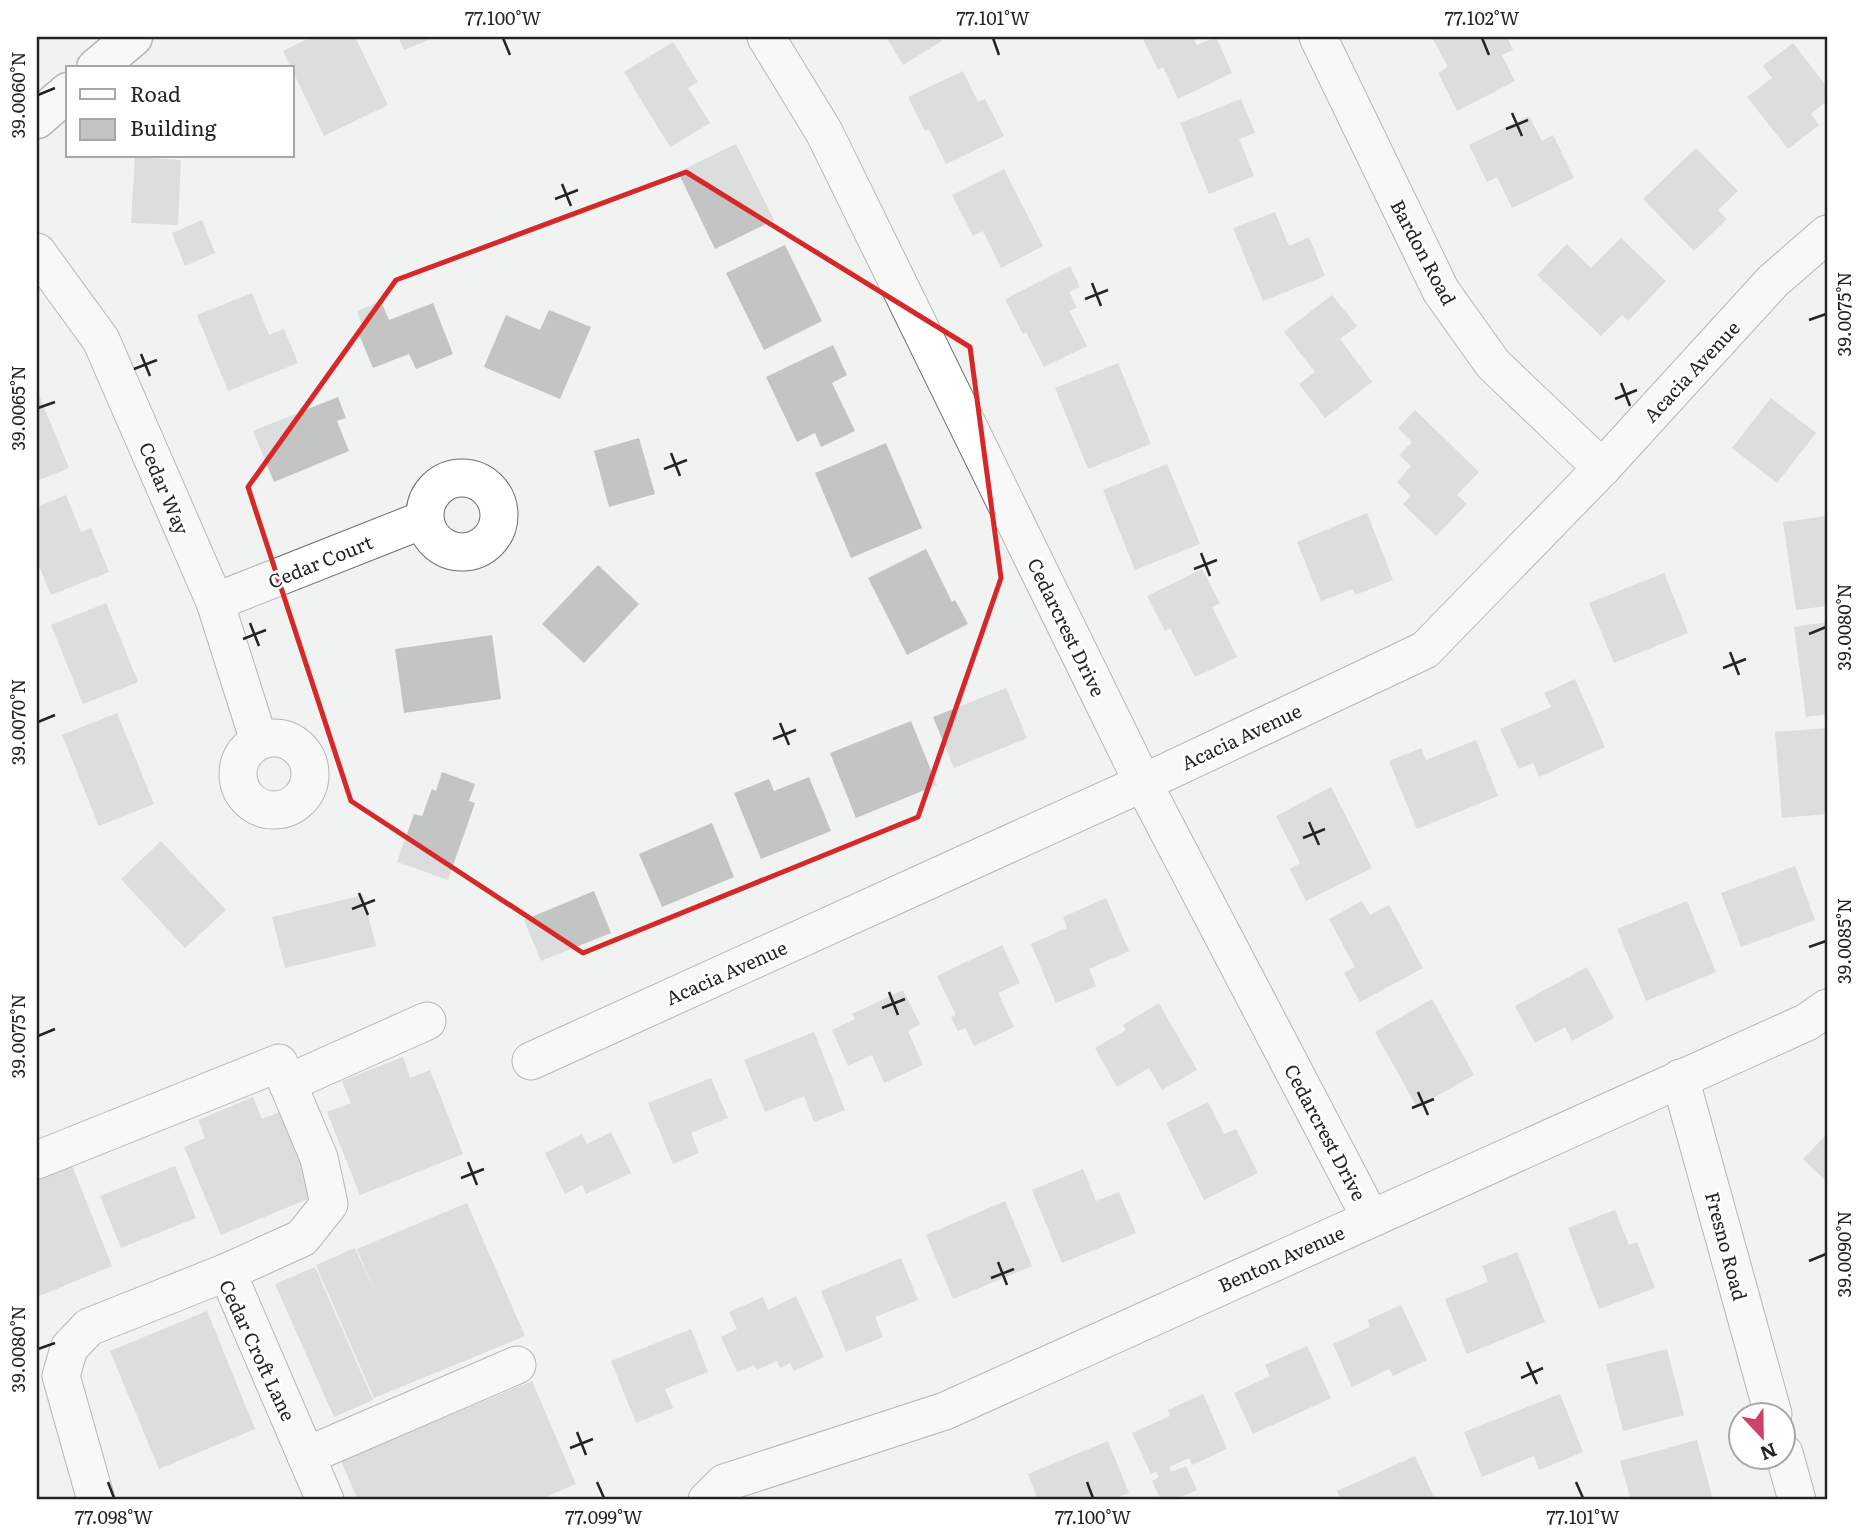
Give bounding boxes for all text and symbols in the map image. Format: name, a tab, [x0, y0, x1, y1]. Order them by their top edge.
text: 77.100°W	[465, 4, 541, 31]
text: 77.101°W	[956, 4, 1030, 31]
text: 77.102°W	[1445, 4, 1520, 31]
text: 39.0060°N	[4, 52, 31, 139]
legend	[66, 66, 294, 158]
text: Road	[130, 77, 181, 108]
text: Building	[130, 111, 217, 142]
street label: Bardon Road	[1384, 194, 1464, 310]
text: 39.0075°N	[1830, 272, 1857, 356]
street label: Acacia Avenue	[1636, 314, 1746, 428]
text: 39.0065°N	[4, 365, 31, 451]
street label: Cedar Way	[133, 437, 197, 539]
street label: Cedar Court	[263, 527, 377, 595]
street label: Cedarcrest Drive	[1021, 553, 1113, 701]
text: 39.0080°N	[1830, 583, 1857, 671]
text: 39.0070°N	[4, 679, 31, 765]
street label: Acacia Avenue	[1176, 696, 1306, 776]
text: 39.0085°N	[1830, 898, 1857, 984]
street label: Acacia Avenue	[661, 933, 791, 1011]
text: 39.0075°N	[4, 994, 31, 1078]
street label: Cedarcrest Drive	[1278, 1059, 1374, 1205]
street label: Fresno Road	[1699, 1188, 1755, 1304]
text: 39.0090°N	[1830, 1211, 1857, 1297]
street label: Benton Avenue	[1213, 1218, 1349, 1298]
street label: Cedar Croft Lane	[213, 1275, 303, 1425]
text: 39.0080°N	[4, 1305, 31, 1393]
north arrow	[1728, 1400, 1798, 1470]
text: N	[1756, 1437, 1781, 1469]
text: 77.098°W	[75, 1503, 153, 1530]
text: 77.099°W	[565, 1503, 643, 1530]
text: 77.100°W	[1055, 1503, 1131, 1530]
text: 77.101°W	[1546, 1503, 1620, 1530]

